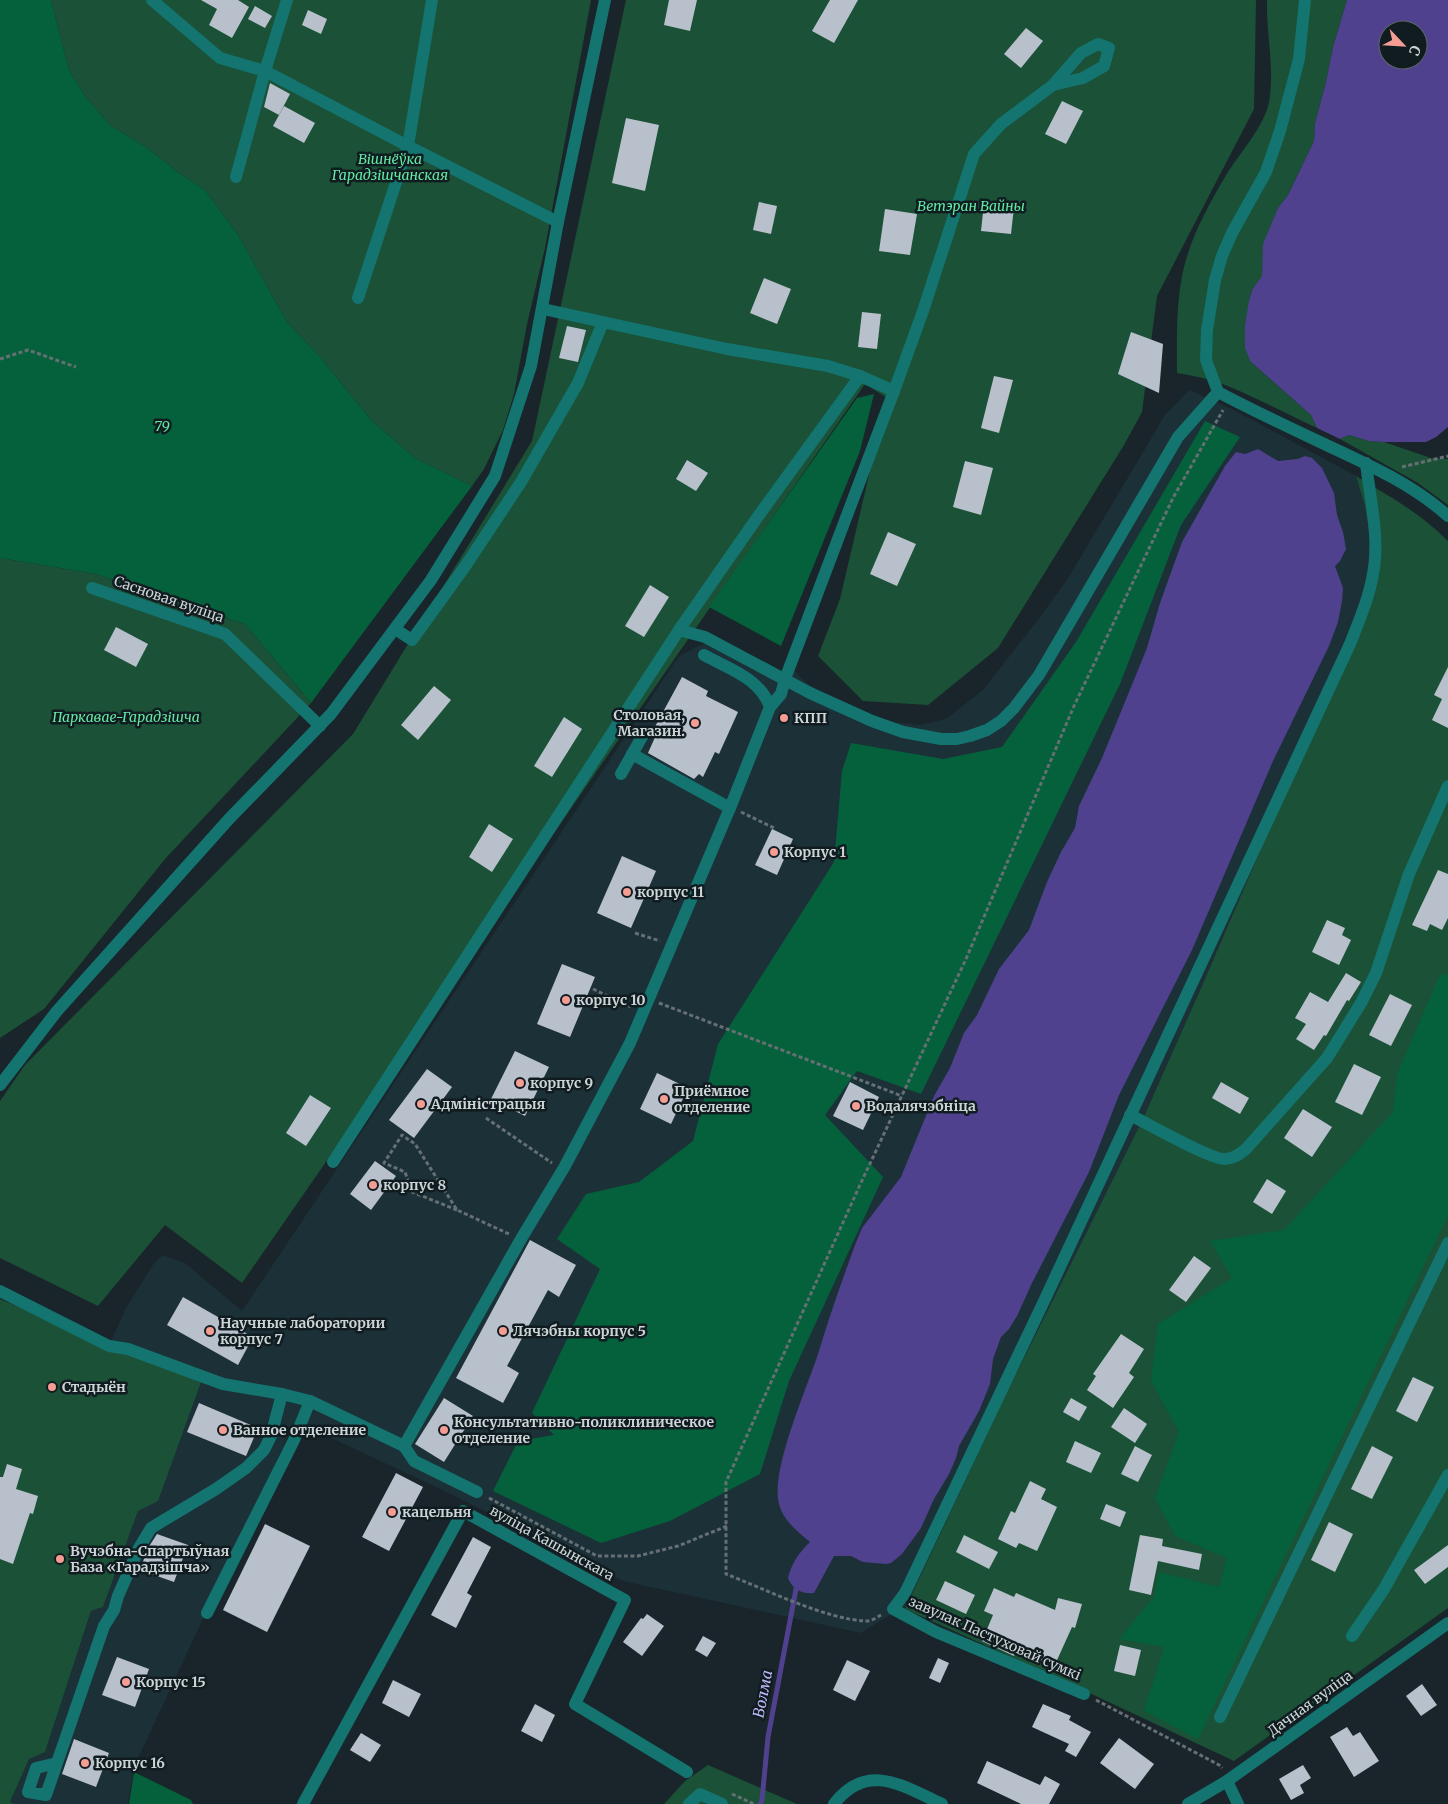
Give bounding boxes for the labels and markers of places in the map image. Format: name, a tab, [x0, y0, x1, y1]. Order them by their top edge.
place label: Столовая, Магазин.	[613, 706, 685, 740]
place label: КПП	[794, 709, 827, 727]
marker: КПП	[778, 712, 790, 724]
marker: Столовая, Магазин.	[689, 717, 701, 729]
place label: Корпус 1	[784, 843, 846, 861]
marker: Корпус 1	[768, 846, 780, 858]
place label: корпус 11	[637, 883, 705, 901]
marker: корпус 11	[621, 886, 633, 898]
place label: корпус 10	[576, 991, 646, 1009]
marker: корпус 10	[560, 994, 572, 1006]
place label: корпус 9	[530, 1074, 593, 1092]
marker: корпус 9	[514, 1077, 526, 1089]
place label: Приёмное отделение	[674, 1082, 751, 1116]
marker: Приёмное отделение	[658, 1093, 670, 1105]
place label: Адміністрацыя	[430, 1095, 546, 1113]
place label: Водалячэбніца	[866, 1097, 976, 1115]
marker: Адміністрацыя	[415, 1098, 427, 1110]
marker: Водалячэбніца	[850, 1100, 862, 1112]
place label: корпус 8	[383, 1176, 446, 1194]
marker: корпус 8	[367, 1179, 379, 1191]
place label: Научные лаборатории корпус 7	[220, 1314, 386, 1348]
place label: Лячэбны корпус 5	[513, 1322, 646, 1340]
marker: Научные лаборатории корпус 7	[204, 1325, 216, 1337]
marker: Лячэбны корпус 5	[497, 1325, 509, 1337]
place label: Стадыён	[62, 1378, 126, 1396]
marker: Стадыён	[46, 1381, 58, 1393]
place label: Консультативно-поликлиническое отделение	[454, 1413, 714, 1447]
place label: Ванное отделение	[233, 1421, 367, 1439]
marker: Ванное отделение	[217, 1424, 229, 1436]
marker: Консультативно-поликлиническое отделение	[438, 1424, 450, 1436]
place label: кацельня	[402, 1503, 472, 1521]
marker: кацельня	[386, 1506, 398, 1518]
place label: Вучэбна-Спартыўная База «Гарадзішча»	[70, 1542, 230, 1576]
marker: Вучэбна-Спартыўная База «Гарадзішча»	[54, 1553, 66, 1565]
place label: Корпус 15	[136, 1673, 206, 1691]
marker: Корпус 15	[120, 1676, 132, 1688]
place label: Корпус 16	[95, 1754, 165, 1772]
marker: Корпус 16	[79, 1757, 91, 1769]

